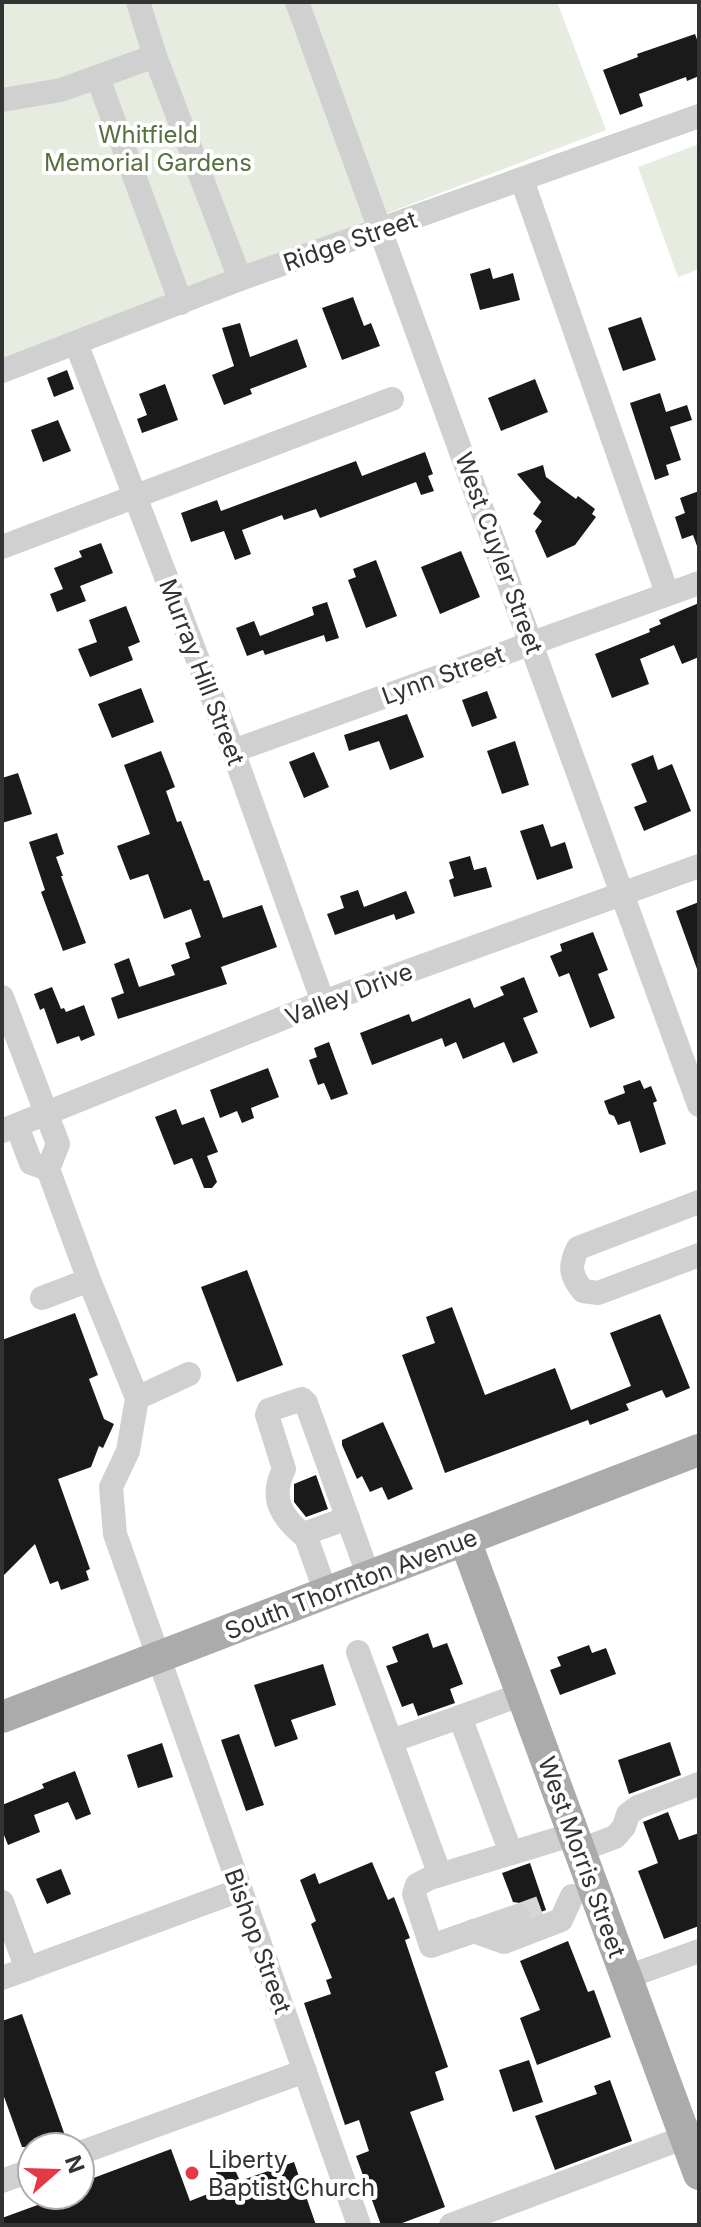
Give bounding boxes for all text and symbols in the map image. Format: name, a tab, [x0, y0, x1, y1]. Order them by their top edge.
park label: Whitfield Memorial Gardens	[44, 120, 252, 177]
street label: Ridge Street	[279, 205, 421, 277]
street label: West Cuyler Street	[449, 448, 549, 658]
street label: Murray Hill Street	[153, 575, 251, 769]
street label: Lynn Street	[378, 639, 508, 711]
street label: Valley Drive	[281, 956, 417, 1032]
street label: South Thornton Avenue	[221, 1522, 481, 1646]
street label: West Morris Street	[532, 1753, 632, 1961]
street label: Bishop Street	[218, 1865, 298, 2017]
north arrow	[16, 2131, 96, 2211]
place label: Liberty Baptist Church	[208, 2145, 375, 2202]
text: N	[60, 2152, 90, 2176]
marker: Liberty Baptist Church	[183, 2164, 201, 2182]

